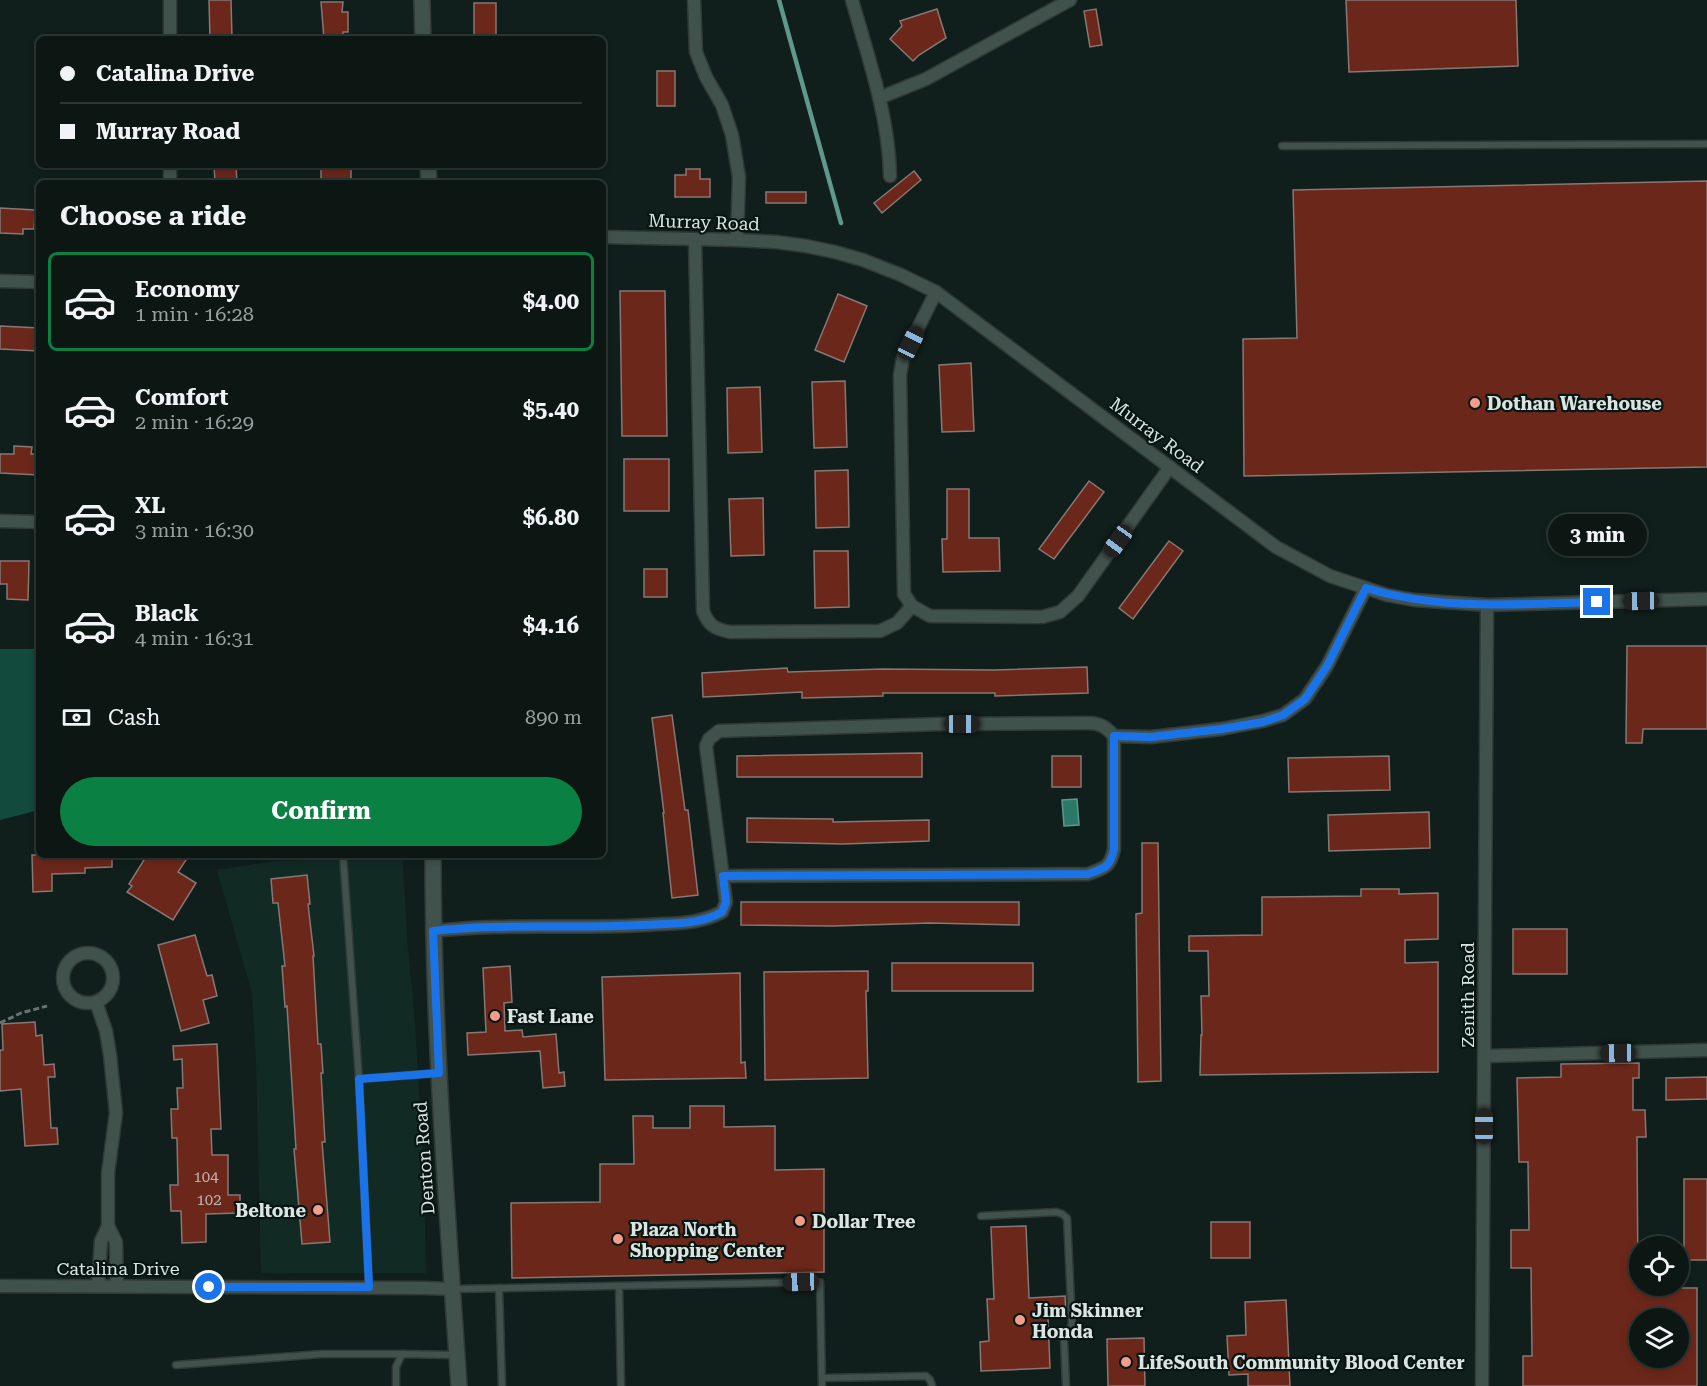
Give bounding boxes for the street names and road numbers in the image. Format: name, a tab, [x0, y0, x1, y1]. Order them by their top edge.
street label: Murray Road	[648, 210, 761, 234]
street label: Murray Road	[1106, 393, 1208, 477]
street label: Zenith Road	[1457, 942, 1478, 1048]
street label: Denton Road	[410, 1100, 438, 1215]
street label: Catalina Drive	[56, 1258, 180, 1279]

